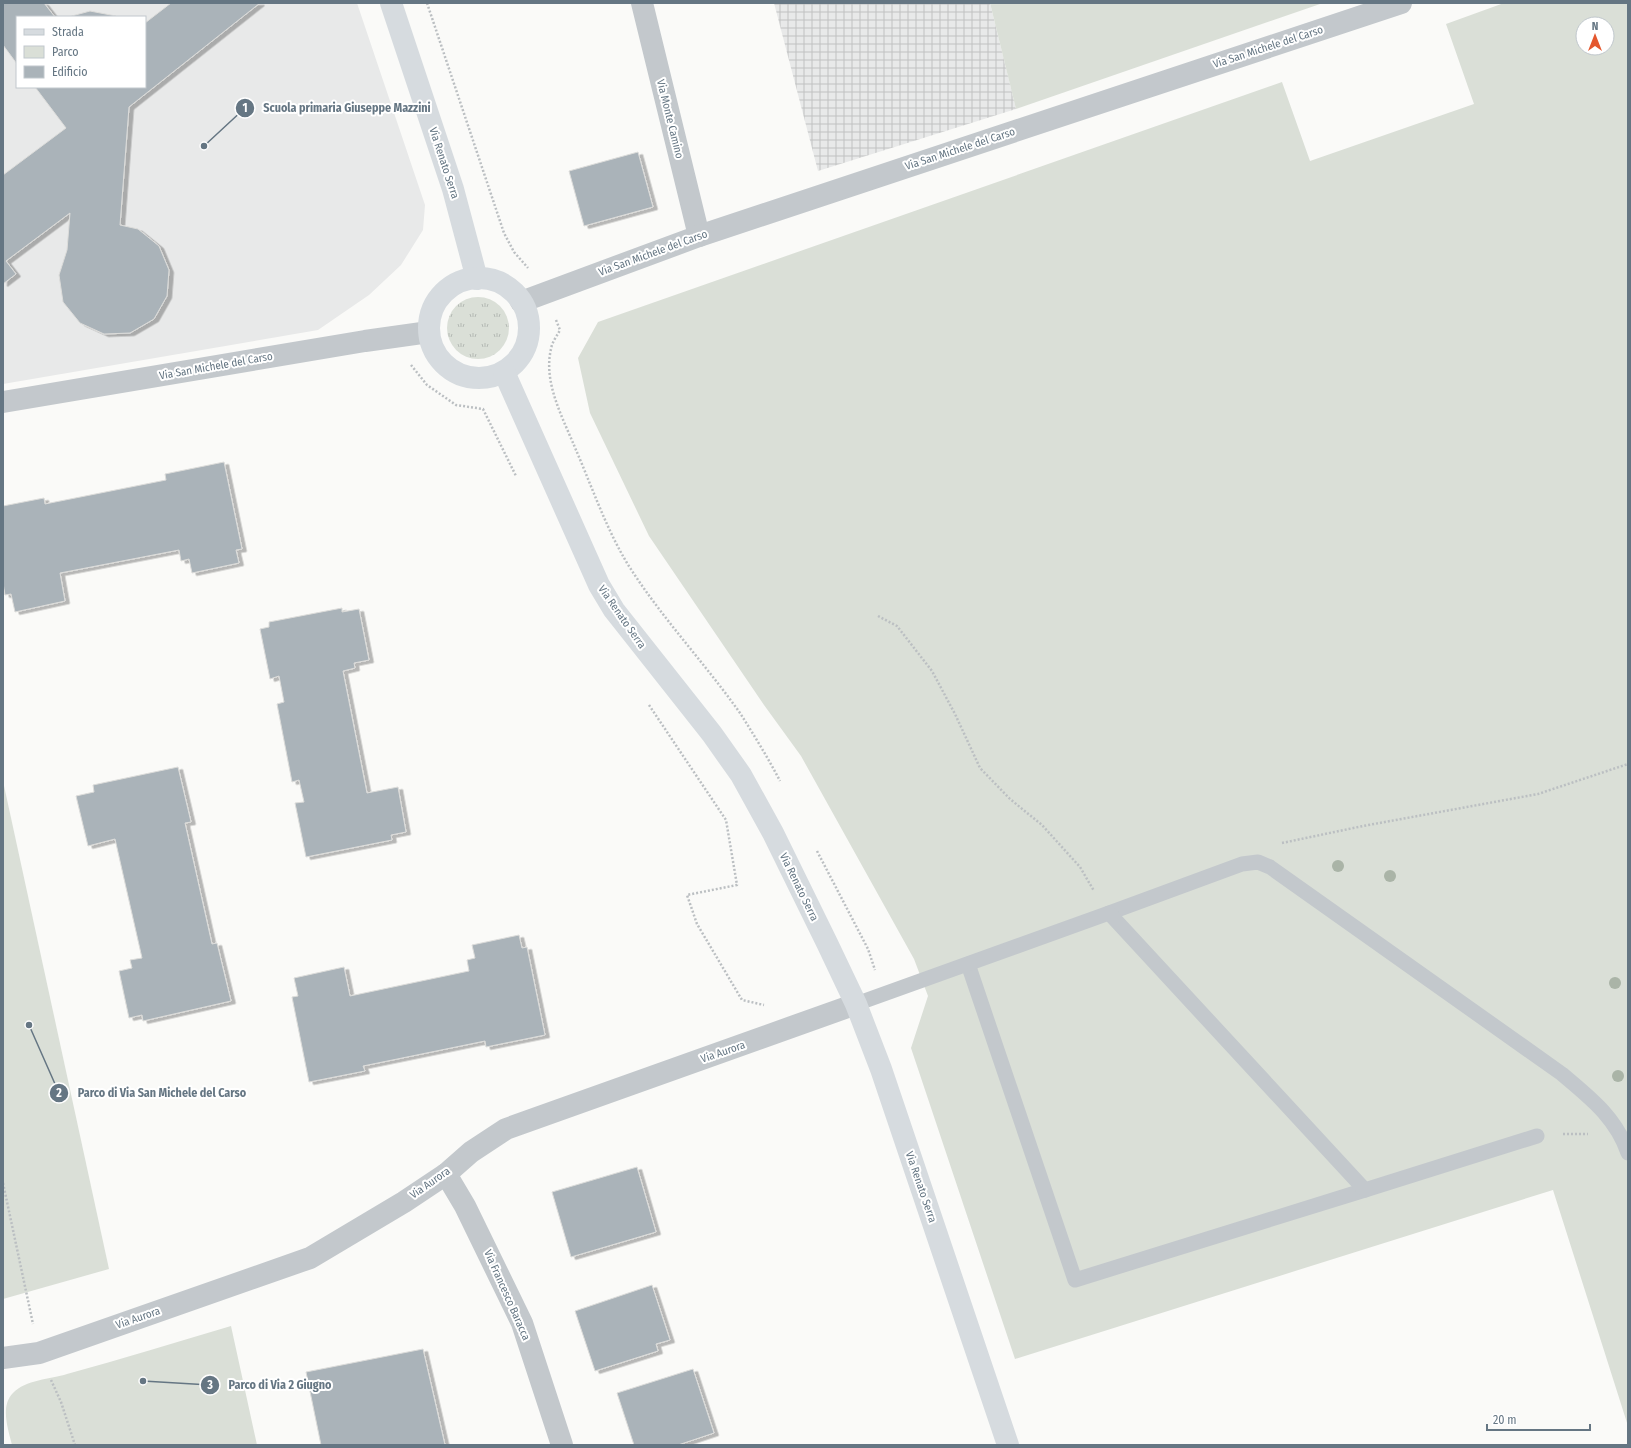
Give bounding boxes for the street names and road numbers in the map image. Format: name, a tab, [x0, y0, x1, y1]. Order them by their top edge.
street label: Via San Michele del Carso	[1211, 23, 1325, 71]
street label: Via Monte Camino	[654, 78, 686, 160]
street label: Via San Michele del Carso	[903, 125, 1017, 173]
street label: Via Renato Serra	[426, 126, 462, 200]
street label: Via San Michele del Carso	[597, 227, 709, 279]
street label: Via San Michele del Carso	[158, 350, 274, 382]
street label: Via Renato Serra	[595, 583, 649, 651]
street label: Via Renato Serra	[777, 851, 821, 923]
street label: Via Aurora	[699, 1038, 747, 1066]
street label: Via Renato Serra	[903, 1150, 939, 1224]
street label: Via Aurora	[407, 1164, 453, 1202]
street label: Via Francesco Baracca	[481, 1248, 533, 1342]
street label: Via Aurora	[114, 1304, 162, 1332]

